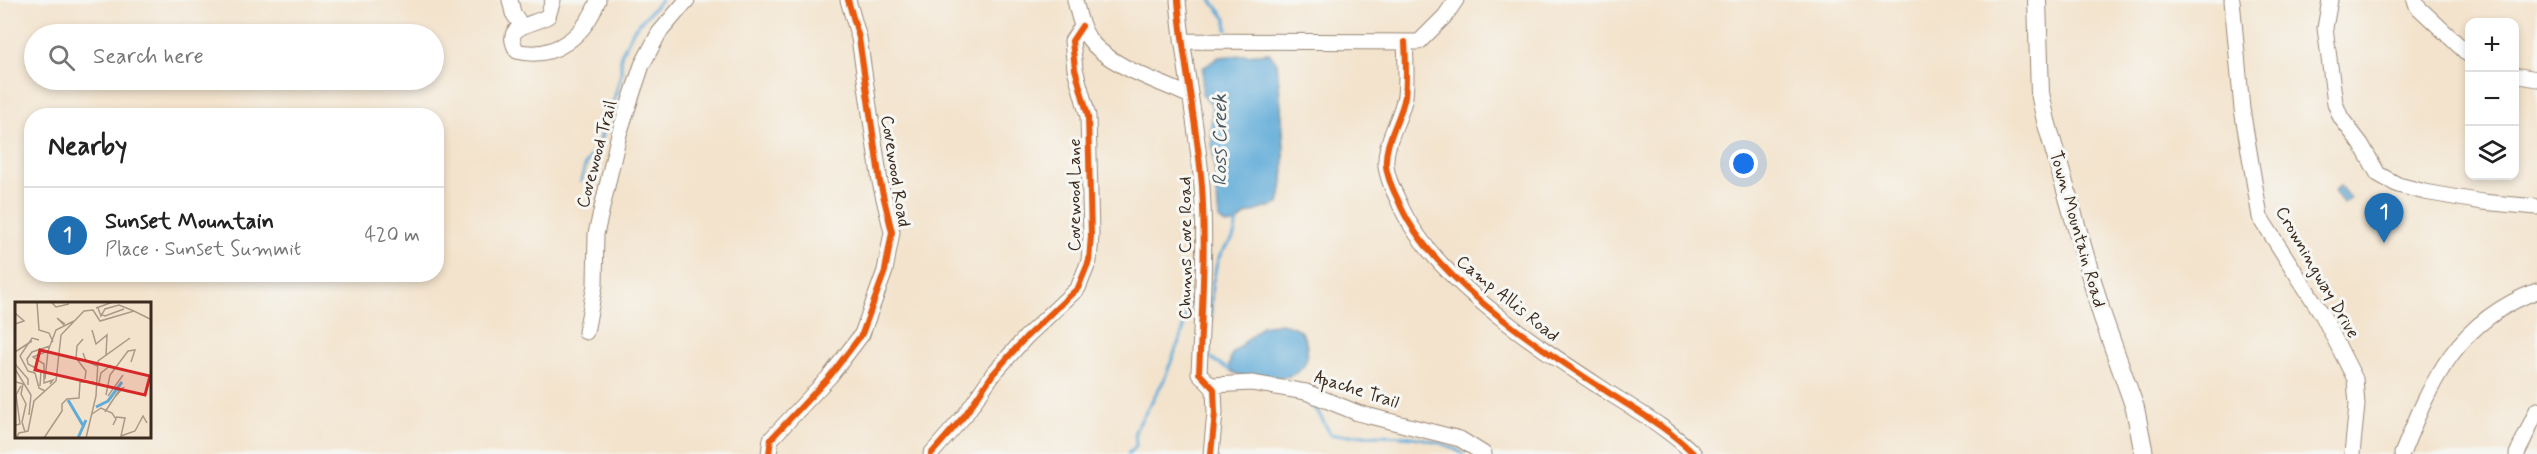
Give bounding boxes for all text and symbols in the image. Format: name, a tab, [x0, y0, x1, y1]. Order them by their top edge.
map controls	[2465, 18, 2519, 180]
button: +	[2465, 18, 2519, 72]
search box	[24, 24, 444, 90]
icon: search	[45, 41, 78, 74]
text: Search here	[93, 43, 204, 71]
button: −	[2465, 72, 2519, 126]
water label: Ross Creek	[1207, 94, 1234, 186]
street label: Covewood Trail	[571, 98, 623, 211]
street label: Covewood Road	[874, 113, 916, 229]
button: layers	[2465, 126, 2519, 180]
text: Nearby	[48, 130, 127, 164]
street label: Covewood Lane	[1063, 138, 1087, 252]
street label: Town Mountain Road	[2043, 148, 2111, 310]
your location	[1729, 149, 1758, 178]
street label: Chunns Cove Road	[1174, 176, 1198, 320]
pin: 1	[2364, 194, 2404, 243]
street label: Crowningway Drive	[2269, 202, 2365, 343]
text: Sunset Mountain	[105, 208, 274, 236]
text: 1	[63, 222, 72, 249]
text: 420 m	[364, 222, 420, 249]
text: Place · Sunset Summit	[105, 236, 301, 263]
street label: Camp Allis Road	[1451, 250, 1564, 348]
inset map	[15, 302, 152, 439]
street label: Apache Trail	[1311, 365, 1402, 416]

